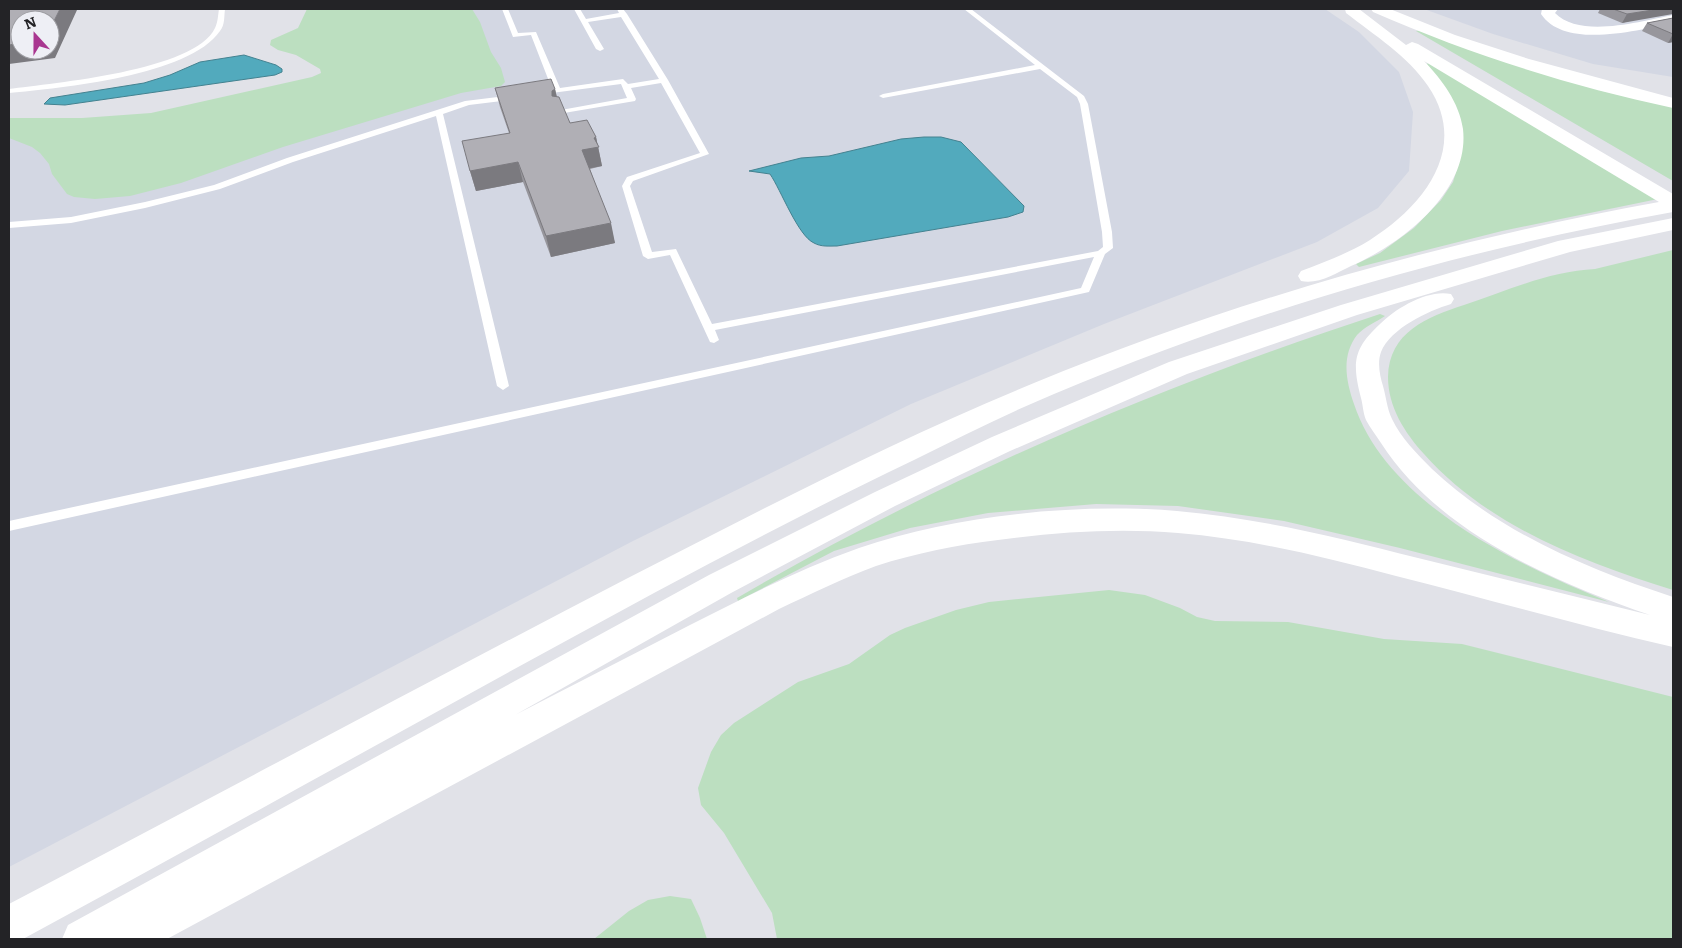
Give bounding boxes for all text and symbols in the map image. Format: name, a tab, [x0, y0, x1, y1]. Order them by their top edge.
north arrow	[10, 10, 60, 60]
text: N	[21, 10, 39, 33]

